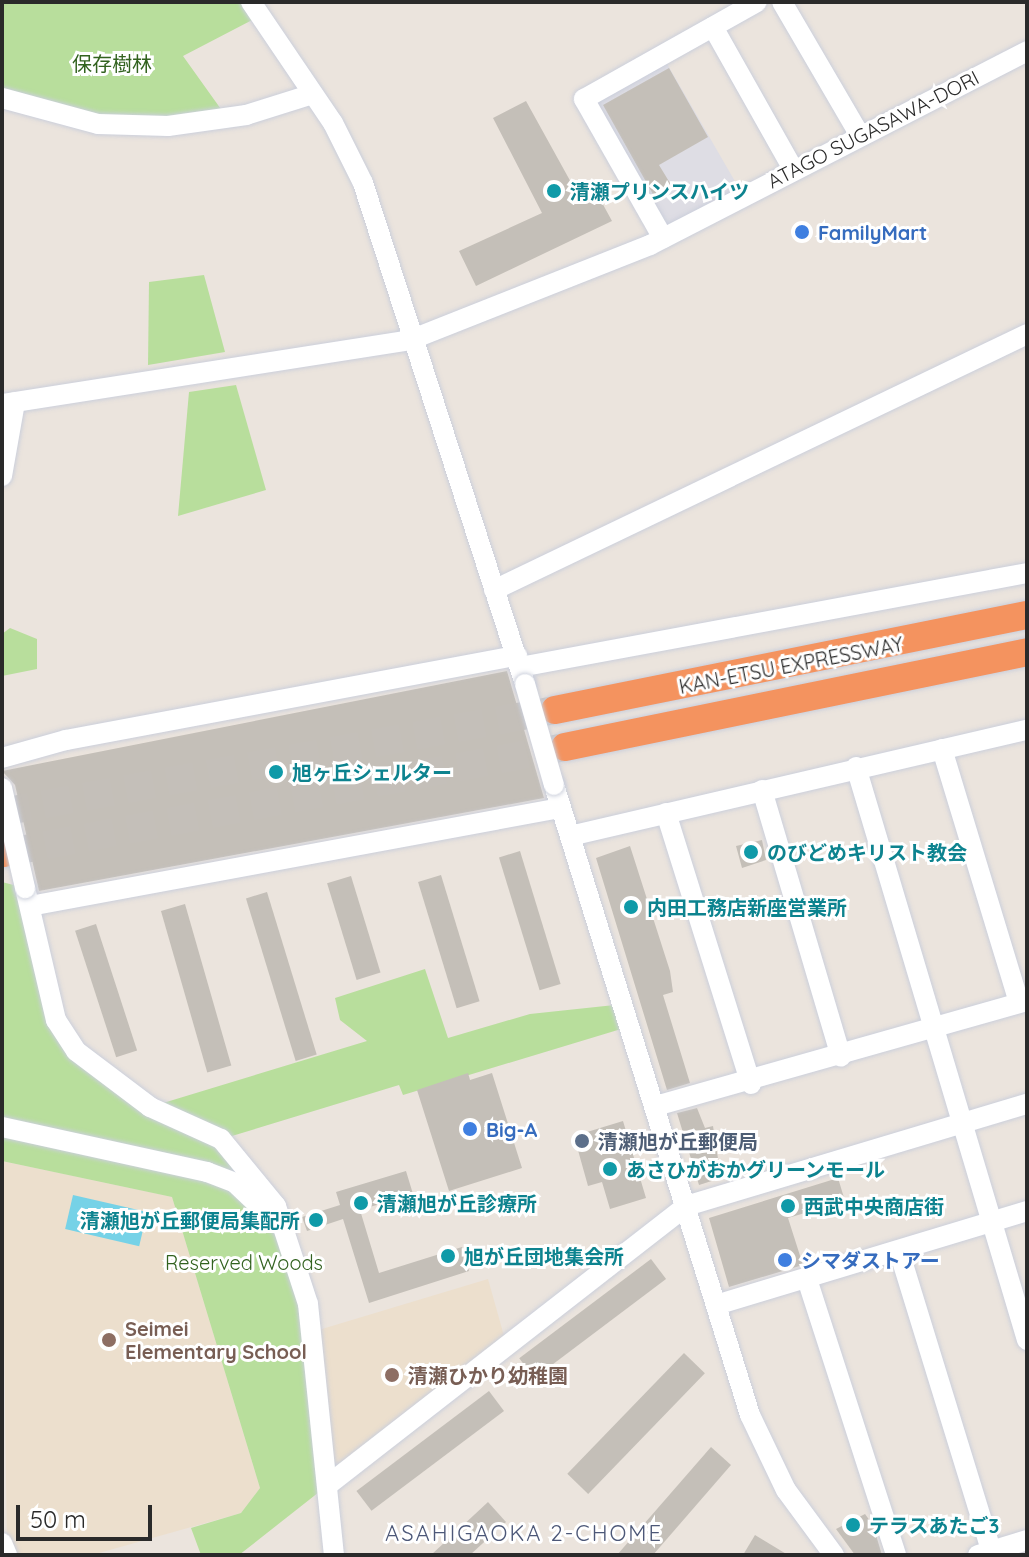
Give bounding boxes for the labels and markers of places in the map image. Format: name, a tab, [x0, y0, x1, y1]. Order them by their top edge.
place label: 清瀬プリンスハイツ	[570, 179, 750, 203]
marker: 清瀬プリンスハイツ	[545, 182, 563, 200]
place label: FamilyMart	[818, 220, 927, 244]
marker: FamilyMart	[793, 223, 811, 241]
place label: 旭ヶ丘シェルター	[292, 760, 452, 784]
marker: 旭ヶ丘シェルター	[267, 763, 285, 781]
place label: のびどめキリスト教会	[767, 840, 967, 864]
marker: のびどめキリスト教会	[742, 843, 760, 861]
place label: 内田工務店新座営業所	[647, 895, 847, 919]
marker: 内田工務店新座営業所	[622, 898, 640, 916]
place label: Big-A	[486, 1117, 537, 1141]
marker: Big-A	[461, 1120, 479, 1138]
place label: 清瀬旭が丘郵便局	[598, 1129, 758, 1153]
marker: 清瀬旭が丘郵便局	[573, 1132, 591, 1150]
place label: あさひがおかグリーンモール	[626, 1157, 886, 1181]
marker: あさひがおかグリーンモール	[601, 1160, 619, 1178]
place label: 清瀬旭が丘診療所	[377, 1191, 537, 1215]
marker: 清瀬旭が丘診療所	[352, 1194, 370, 1212]
place label: 西武中央商店街	[804, 1194, 944, 1218]
marker: 西武中央商店街	[779, 1197, 797, 1215]
place label: 清瀬旭が丘郵便局集配所	[80, 1208, 300, 1232]
marker: 清瀬旭が丘郵便局集配所	[307, 1211, 325, 1229]
place label: 旭が丘団地集会所	[464, 1244, 624, 1268]
marker: 旭が丘団地集会所	[439, 1247, 457, 1265]
place label: シマダストアー	[801, 1248, 940, 1272]
marker: シマダストアー	[776, 1251, 794, 1269]
place label: Seimei Elementary School	[125, 1316, 307, 1363]
marker: Seimei Elementary School	[100, 1331, 118, 1349]
place label: 清瀬ひかり幼稚園	[408, 1363, 568, 1387]
marker: 清瀬ひかり幼稚園	[383, 1366, 401, 1384]
place label: テラスあたご3	[869, 1513, 1000, 1537]
marker: テラスあたご3	[844, 1516, 862, 1534]

